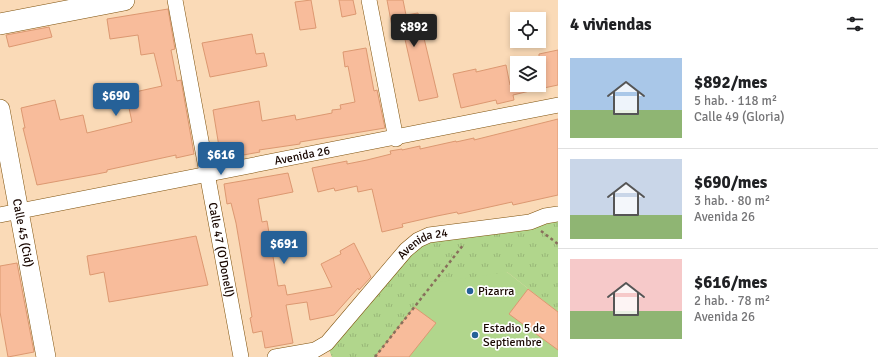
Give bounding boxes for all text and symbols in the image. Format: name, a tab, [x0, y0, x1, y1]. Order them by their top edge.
map controls	[510, 12, 546, 92]
button: locate	[510, 12, 546, 48]
icon: filters	[844, 13, 866, 35]
pin: $892	[390, 14, 438, 48]
text: 4 viviendas	[570, 14, 652, 35]
text: $892	[400, 19, 428, 35]
button: layers	[510, 56, 546, 92]
text: $892/mes	[694, 72, 767, 93]
icon: home	[602, 74, 650, 122]
pin: $690	[92, 83, 140, 117]
text: $690	[102, 88, 130, 104]
text: 5 hab. · 118 m²	[694, 93, 777, 109]
text: Calle 49 (Gloria)	[694, 109, 785, 125]
pin: $616	[197, 142, 245, 176]
street label: Avenida 26	[273, 143, 331, 169]
text: $616	[207, 147, 235, 163]
text: $690/mes	[694, 172, 767, 193]
icon: home	[602, 175, 650, 223]
text: 3 hab. · 80 m²	[694, 193, 770, 209]
street label: Calle 45 (Cid)	[9, 198, 36, 268]
street label: Calle 47 (O'Donell)	[205, 201, 237, 299]
text: Avenida 26	[694, 209, 755, 225]
street label: Avenida 24	[394, 226, 449, 263]
pin: $691	[260, 231, 308, 265]
text: $691	[270, 236, 298, 252]
text: $616/mes	[694, 272, 767, 293]
icon: home	[602, 275, 650, 323]
place label: Pizarra	[478, 284, 514, 299]
marker: Pizarra	[465, 286, 475, 296]
text: 2 hab. · 78 m²	[694, 293, 770, 309]
text: Avenida 26	[694, 309, 755, 325]
place label: Estadio 5 de Septiembre	[483, 321, 545, 350]
marker: Estadio 5 de Septiembre	[470, 330, 480, 340]

